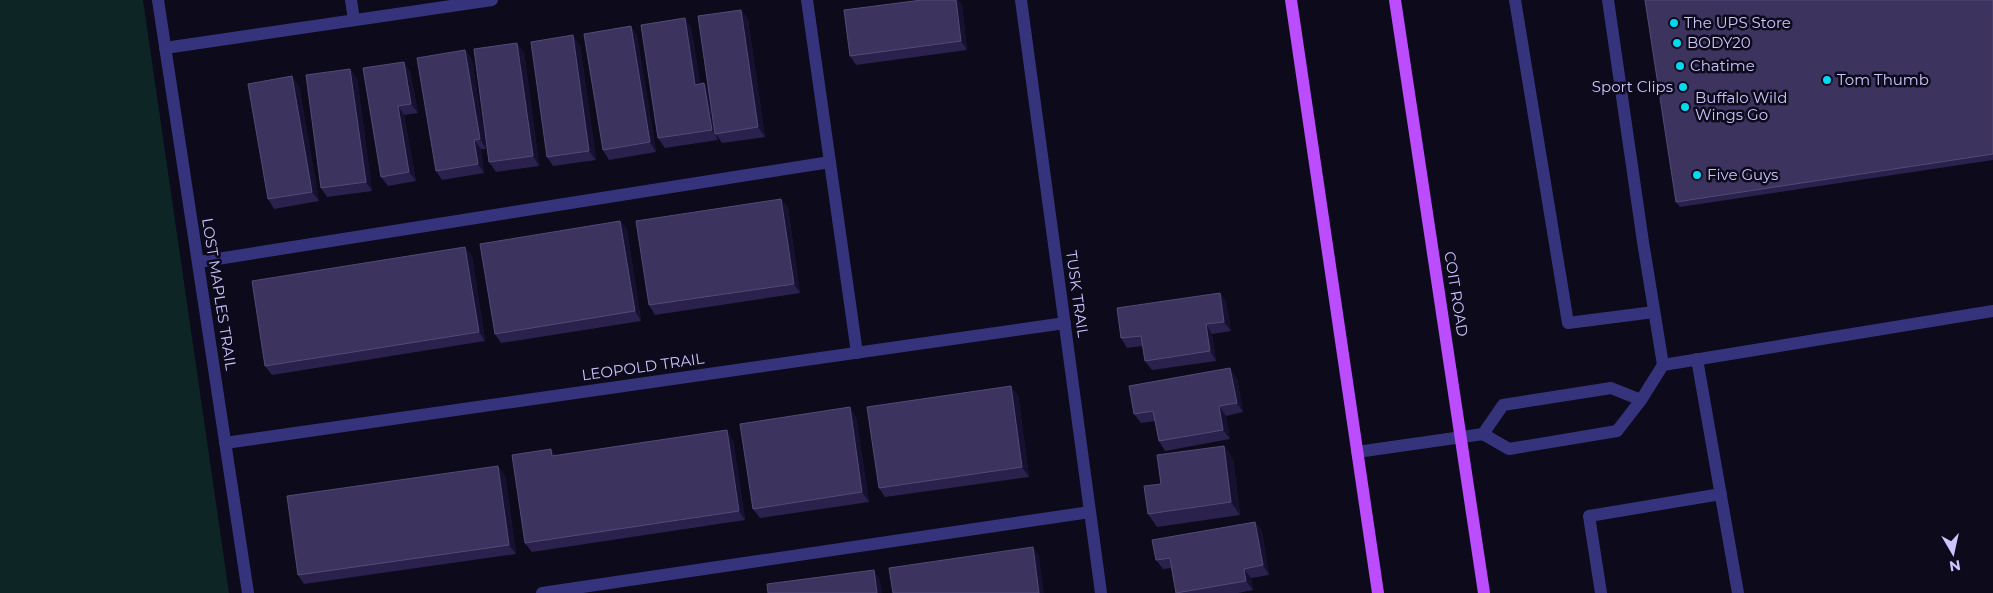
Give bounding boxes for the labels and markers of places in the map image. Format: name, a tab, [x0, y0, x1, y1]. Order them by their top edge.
place label: The UPS Store	[1684, 13, 1791, 32]
marker: The UPS Store	[1668, 17, 1680, 29]
place label: BODY20	[1687, 33, 1751, 52]
marker: BODY20	[1671, 37, 1683, 49]
place label: Chatime	[1690, 56, 1755, 75]
marker: Chatime	[1674, 60, 1686, 72]
place label: Tom Thumb	[1837, 70, 1929, 89]
marker: Tom Thumb	[1821, 74, 1833, 86]
place label: Sport Clips	[1592, 77, 1673, 96]
marker: Sport Clips	[1677, 81, 1689, 93]
place label: Buffalo Wild Wings Go	[1695, 88, 1787, 124]
marker: Buffalo Wild Wings Go	[1679, 101, 1691, 113]
place label: Five Guys	[1707, 165, 1778, 184]
marker: Five Guys	[1691, 169, 1703, 181]

